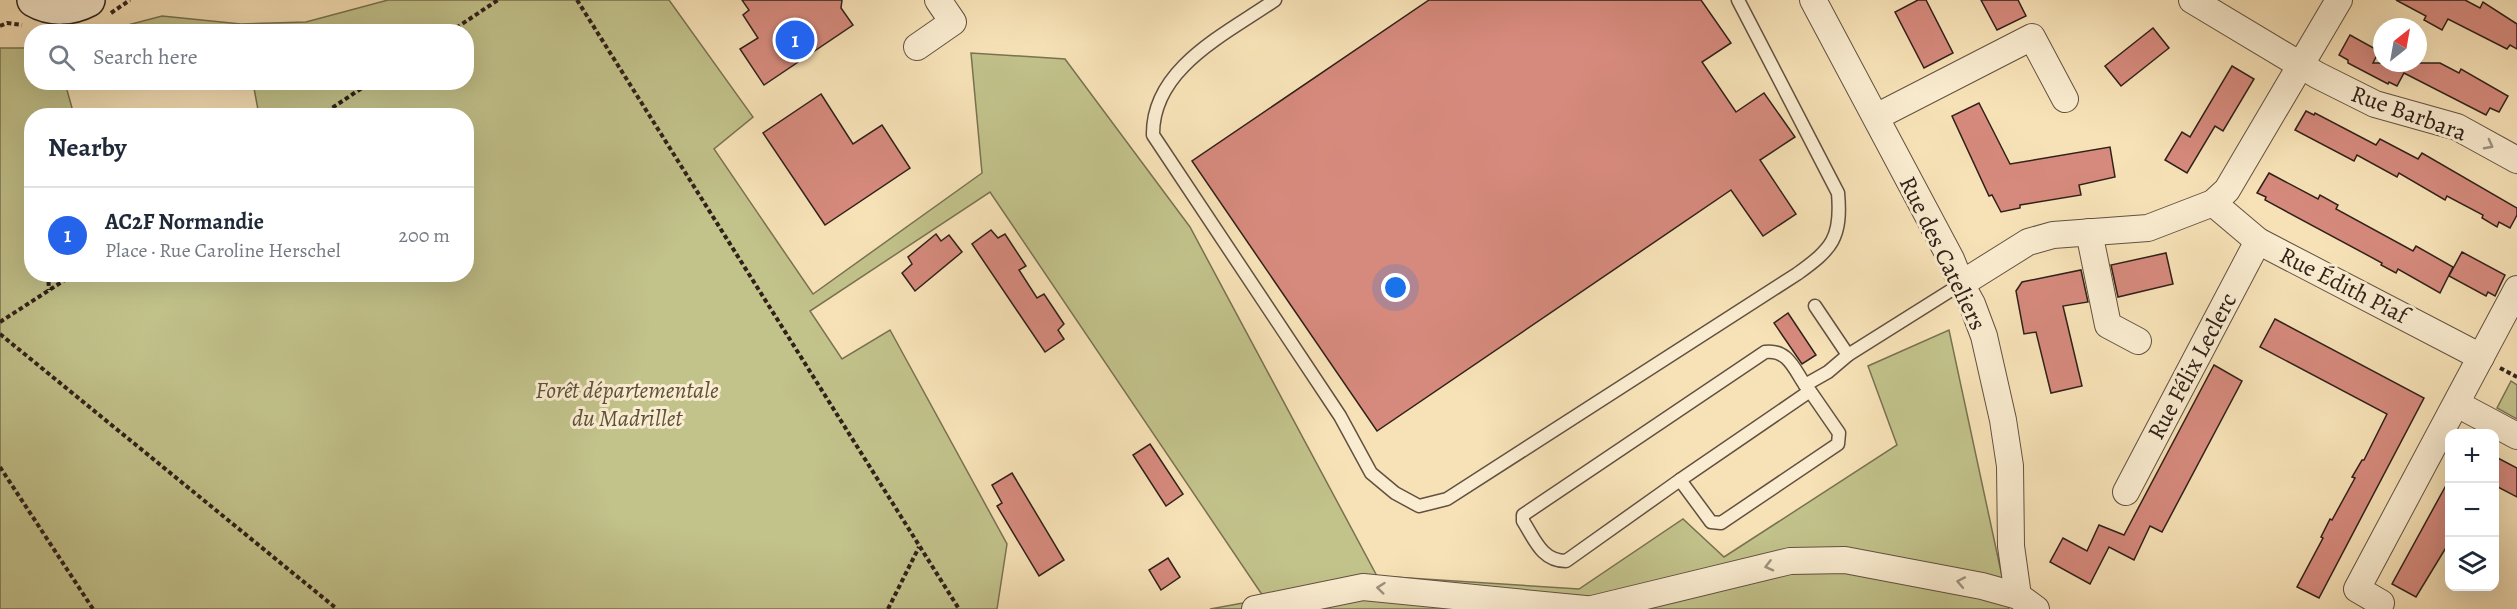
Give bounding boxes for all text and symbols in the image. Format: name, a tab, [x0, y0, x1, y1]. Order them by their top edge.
pin: 1	[776, 18, 814, 63]
north arrow	[2373, 18, 2427, 72]
search box	[24, 24, 474, 90]
icon: search	[45, 41, 78, 74]
text: Search here	[93, 42, 198, 72]
street label: Rue Barbara	[2347, 77, 2472, 149]
text: Nearby	[48, 130, 127, 165]
one-way arrow	[2483, 138, 2493, 149]
street label: Rue des Cateliers	[1892, 171, 1994, 335]
text: AC2F Normandie	[105, 207, 264, 237]
text: 1	[64, 222, 71, 249]
text: 200 m	[399, 222, 450, 249]
text: Place · Rue Caroline Herschel	[105, 237, 341, 264]
street label: Rue Édith Piaf	[2274, 239, 2416, 332]
your location	[1381, 273, 1410, 302]
street label: Rue Félix Leclerc	[2140, 287, 2244, 445]
park label: Forêt départementale du Madrillet	[535, 374, 719, 434]
map controls	[2445, 429, 2499, 591]
button: +	[2445, 429, 2499, 483]
button: −	[2445, 483, 2499, 537]
button: layers	[2445, 537, 2499, 591]
one-way arrow	[1764, 558, 1774, 571]
one-way arrow	[1956, 576, 1966, 589]
one-way arrow	[1376, 582, 1385, 595]

